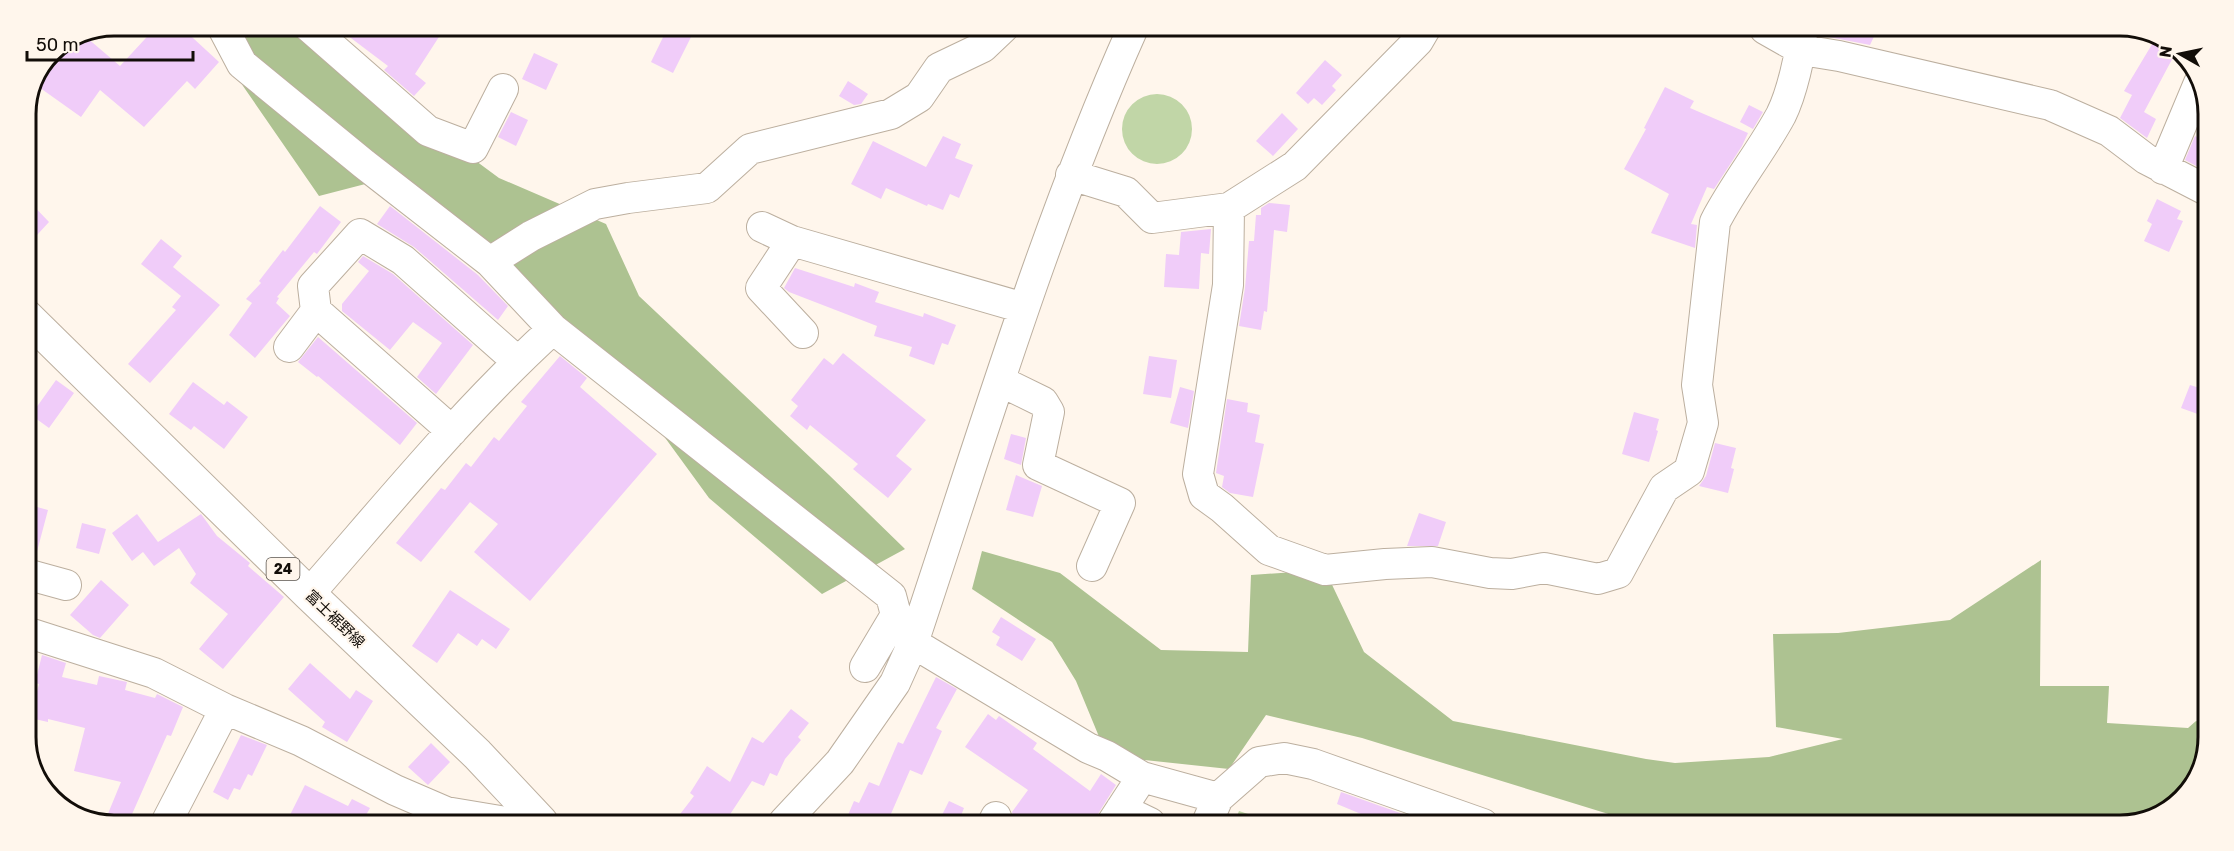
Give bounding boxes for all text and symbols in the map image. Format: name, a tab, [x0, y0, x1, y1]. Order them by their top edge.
scale bar	[27, 24, 194, 62]
north arrow	[2150, 24, 2210, 84]
text: 50 m	[36, 34, 79, 56]
text: N	[2155, 45, 2176, 59]
road number: 24	[266, 558, 300, 580]
street label: 富士裾野線	[302, 586, 368, 652]

